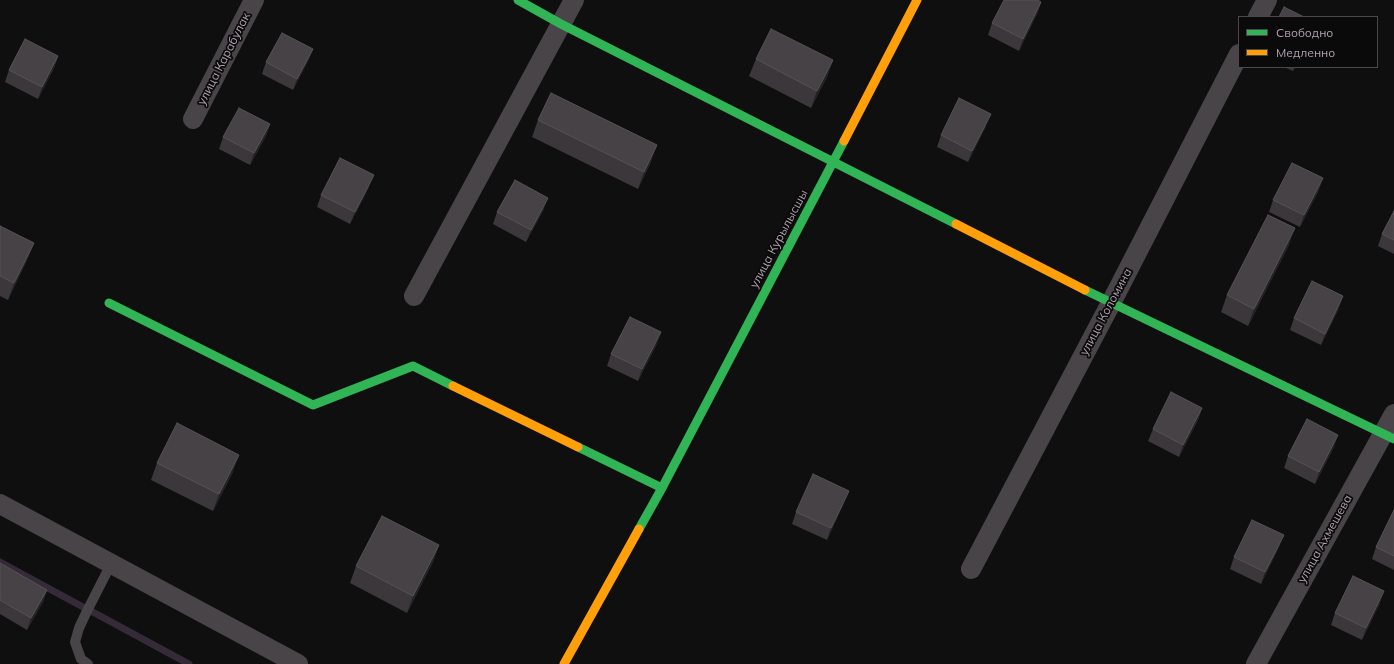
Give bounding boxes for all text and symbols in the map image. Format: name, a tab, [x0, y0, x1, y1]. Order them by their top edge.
street label: улица Карабулак	[194, 10, 254, 108]
legend	[1238, 16, 1378, 68]
text: Свободно	[1276, 25, 1333, 40]
text: Медленно	[1276, 45, 1335, 60]
street label: улица Курылысшы	[747, 187, 811, 291]
street label: улица Коломина	[1077, 266, 1135, 358]
street label: улица Ахмешева	[1295, 492, 1355, 586]

